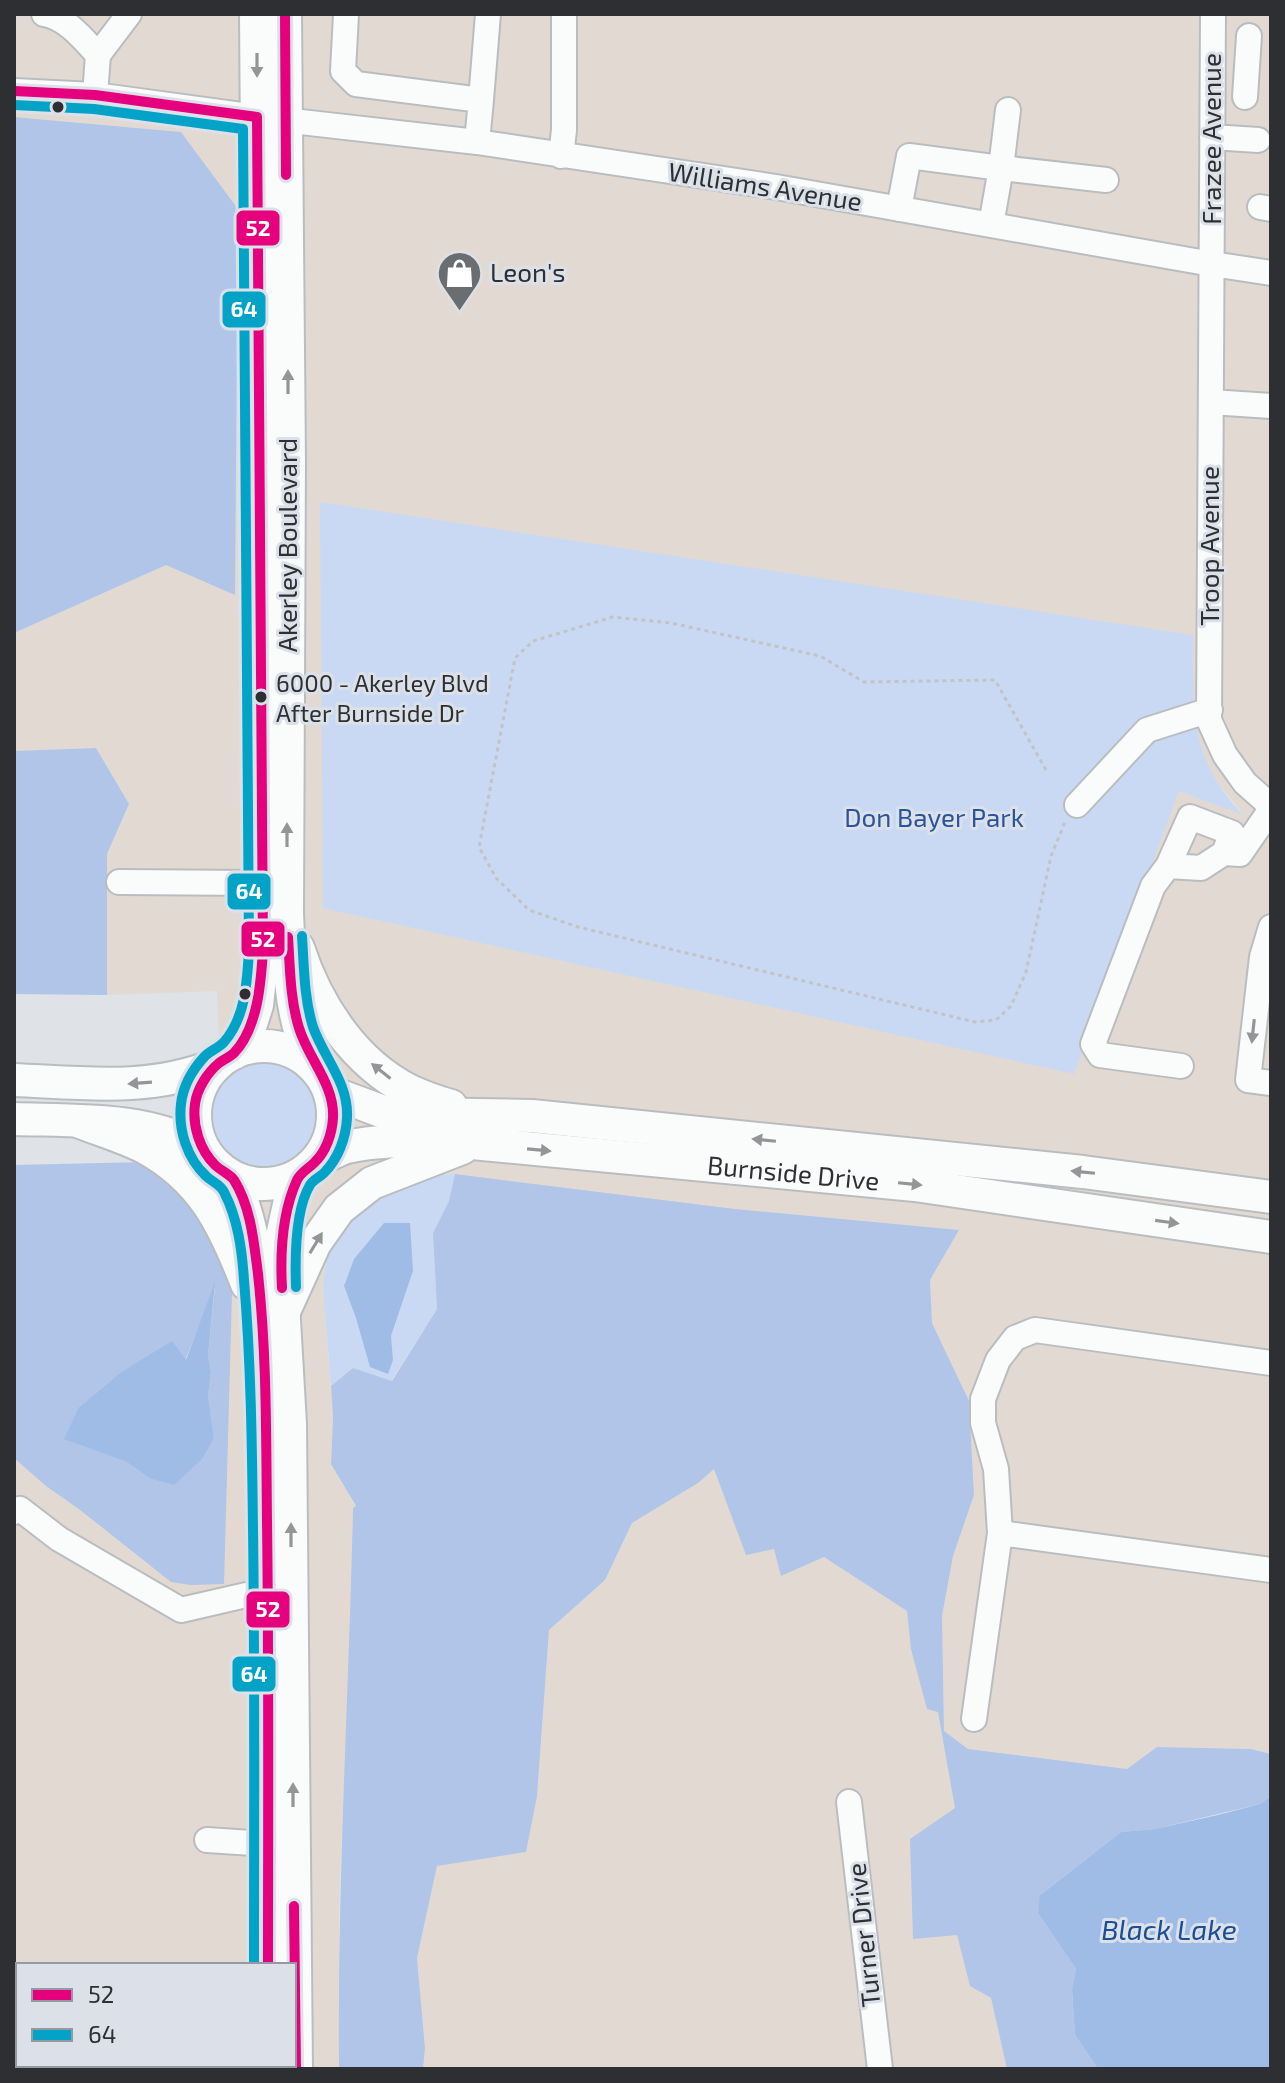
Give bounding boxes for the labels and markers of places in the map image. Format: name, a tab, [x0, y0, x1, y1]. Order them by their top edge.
unlabelled marker	[50, 99, 66, 115]
shop icon: Leon's	[435, 249, 483, 312]
place label: Leon's	[490, 256, 566, 287]
place label: 6000 - Akerley Blvd After Burnside Dr	[276, 668, 489, 727]
marker: 6000 - Akerley Blvd After Burnside Dr	[253, 689, 269, 705]
unlabelled marker	[237, 986, 253, 1002]

